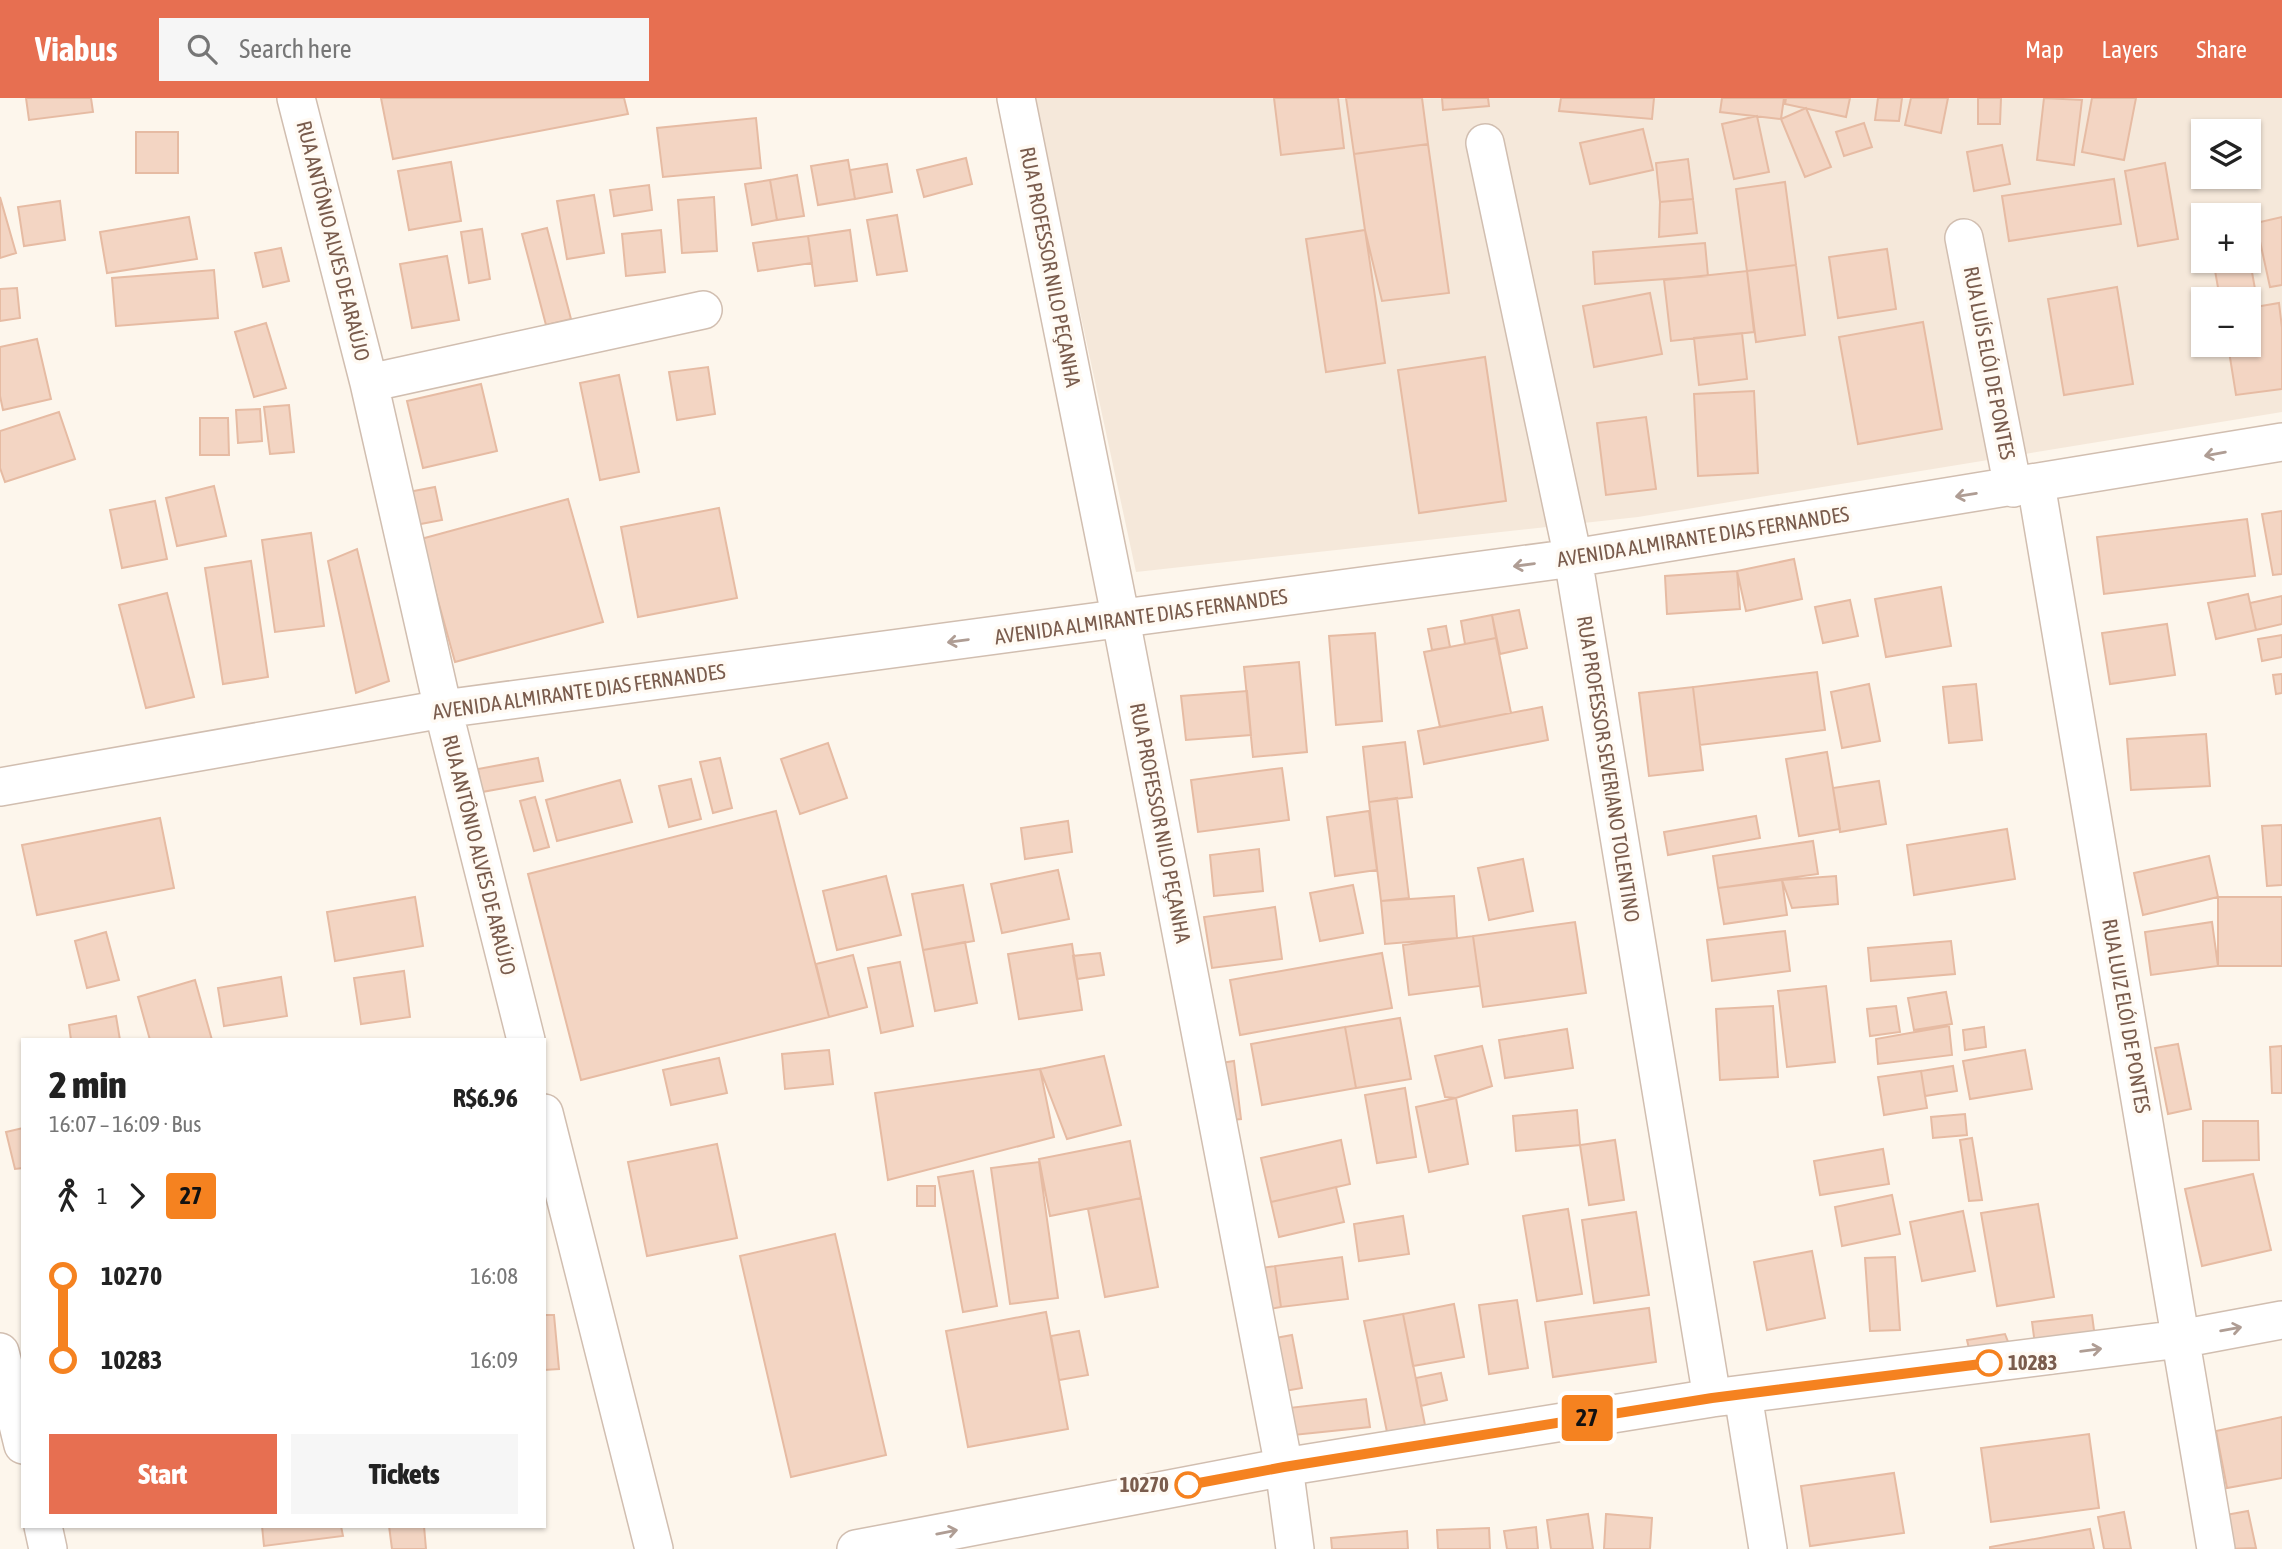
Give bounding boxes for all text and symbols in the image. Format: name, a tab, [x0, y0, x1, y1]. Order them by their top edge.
search box	[159, 18, 649, 81]
text: Viabus	[35, 30, 117, 68]
icon: search	[183, 30, 221, 68]
text: Search here	[239, 34, 352, 64]
text: Map	[2025, 36, 2064, 63]
text: Layers	[2102, 36, 2158, 63]
text: Share	[2196, 36, 2247, 63]
street label: RUA ANTÔNIO ALVES DE ARAÚJO	[292, 118, 375, 363]
map controls	[2191, 119, 2261, 357]
button: layers	[2191, 119, 2261, 189]
street label: RUA PROFESSOR NILO PEÇANHA	[1016, 145, 1086, 390]
button: +	[2191, 203, 2261, 273]
street label: RUA LUÍS ELÓI DE PONTES	[1959, 264, 2021, 462]
button: −	[2191, 287, 2261, 357]
one-way arrow	[2204, 448, 2227, 461]
one-way arrow	[1955, 489, 1978, 502]
street label: AVENIDA ALMIRANTE DIAS FERNANDES	[1555, 501, 1851, 571]
one-way arrow	[1513, 559, 1536, 572]
street label: AVENIDA ALMIRANTE DIAS FERNANDES	[993, 584, 1289, 648]
street label: RUA PROFESSOR SEVERIANO TOLENTINO	[1573, 614, 1645, 924]
one-way arrow	[947, 635, 970, 648]
street label: AVENIDA ALMIRANTE DIAS FERNANDES	[431, 659, 727, 723]
street label: RUA PROFESSOR NILO PEÇANHA	[1126, 701, 1196, 946]
street label: RUA ANTÔNIO ALVES DE ARAÚJO	[438, 732, 521, 977]
street label: RUA LUIZ ELÓI DE PONTES	[2098, 917, 2156, 1115]
text: 2 min	[49, 1063, 127, 1106]
text: R$6.96	[453, 1083, 518, 1113]
text: 16:07 – 16:09 · Bus	[49, 1111, 201, 1137]
icon: walk	[49, 1177, 87, 1215]
icon: forward	[118, 1177, 156, 1215]
text: 27	[180, 1182, 202, 1209]
text: 1	[97, 1183, 108, 1209]
text: 10270	[101, 1261, 162, 1291]
text: 16:08	[470, 1263, 518, 1289]
one-way arrow	[2219, 1322, 2242, 1336]
one-way arrow	[2079, 1344, 2102, 1357]
text: 10283	[101, 1345, 162, 1375]
text: 16:09	[470, 1347, 518, 1373]
marker: 10283	[1976, 1350, 2002, 1376]
place label: 10283	[2008, 1350, 2057, 1374]
line badge: 27	[1556, 1395, 1618, 1441]
text: 27	[1576, 1404, 1598, 1431]
button: Start	[49, 1434, 277, 1514]
button: Tickets	[291, 1434, 518, 1514]
place label: 10270	[1120, 1472, 1169, 1496]
marker: 10270	[1175, 1472, 1201, 1498]
one-way arrow	[935, 1524, 958, 1538]

